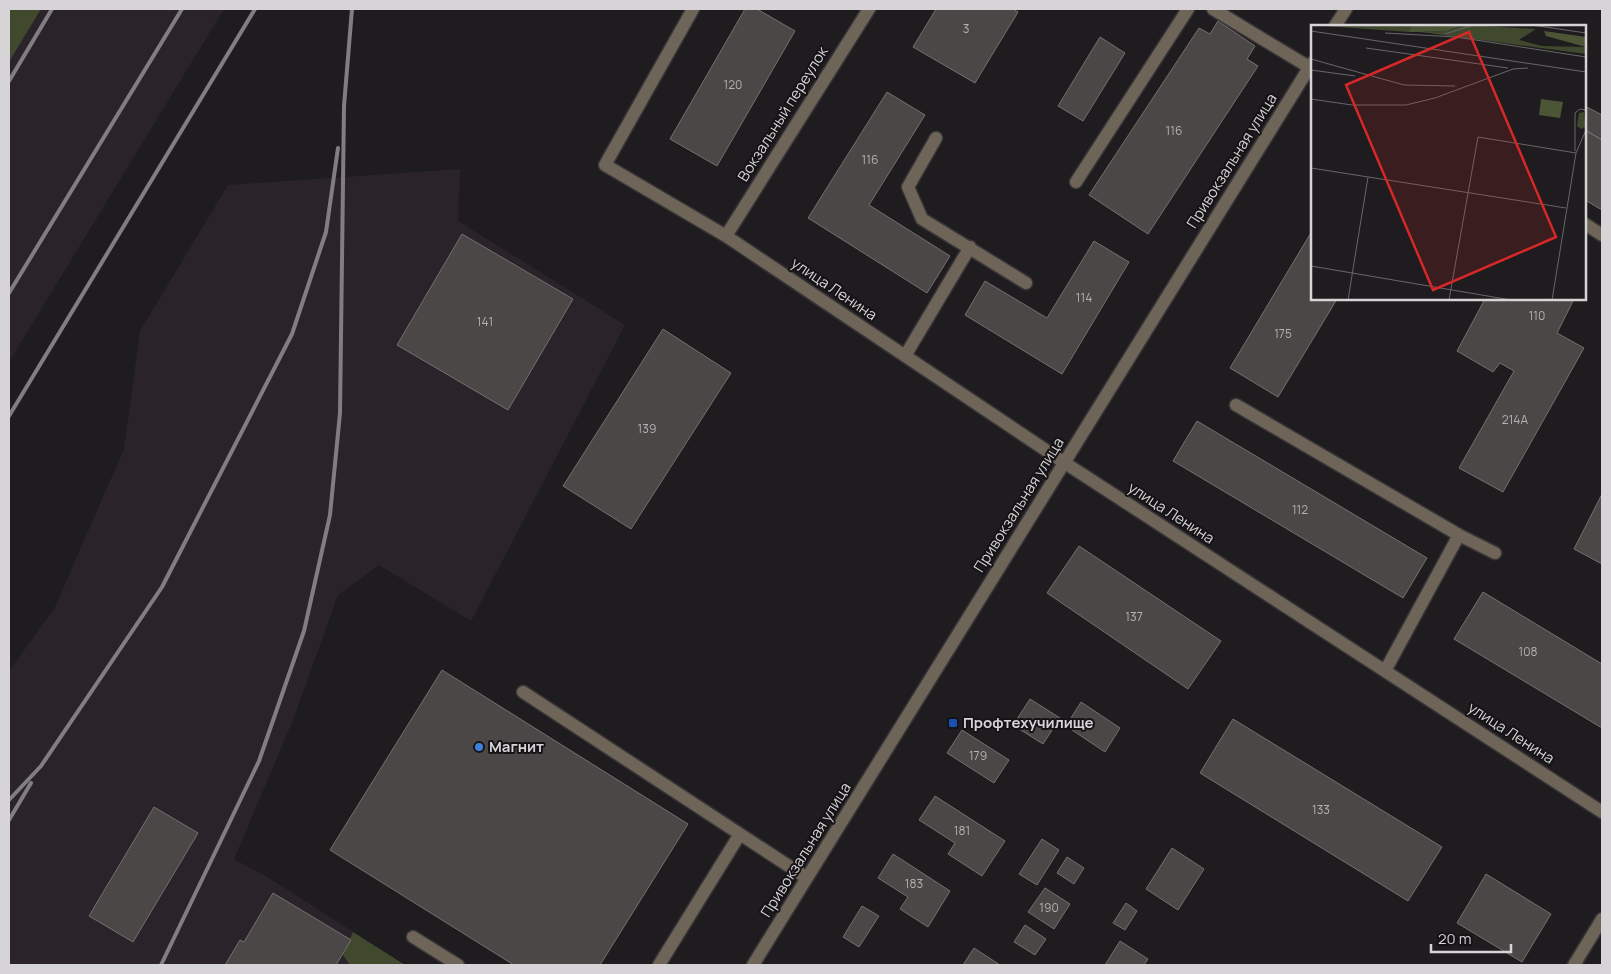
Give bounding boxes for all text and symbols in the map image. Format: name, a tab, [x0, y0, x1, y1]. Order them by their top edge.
house number: 3	[963, 20, 969, 37]
inset map	[1311, 25, 1586, 300]
street label: Вокзальный переулок	[732, 42, 833, 185]
house number: 120	[724, 76, 742, 93]
street label: Привокзальная улица	[1182, 89, 1282, 232]
house number: 116	[1166, 122, 1182, 139]
house number: 116	[862, 151, 878, 168]
street label: улица Ленина	[787, 252, 881, 325]
house number: 114	[1076, 289, 1092, 306]
house number: 110	[1529, 307, 1545, 324]
house number: 141	[477, 313, 493, 330]
house number: 175	[1274, 325, 1292, 342]
house number: 214А	[1502, 411, 1529, 428]
house number: 139	[638, 420, 656, 437]
street label: Привокзальная улица	[969, 433, 1069, 576]
street label: улица Ленина	[1124, 477, 1219, 548]
house number: 112	[1292, 501, 1308, 518]
house number: 137	[1125, 608, 1143, 625]
house number: 108	[1519, 643, 1538, 660]
street label: улица Ленина	[1464, 697, 1559, 768]
place label: Профтехучилище	[963, 712, 1094, 733]
marker: Профтехучилище	[947, 717, 959, 729]
place label: Магнит	[489, 736, 544, 757]
marker: Магнит	[473, 741, 485, 753]
house number: 179	[969, 747, 987, 764]
street label: Привокзальная улица	[756, 778, 856, 921]
house number: 133	[1312, 801, 1330, 818]
house number: 181	[954, 822, 970, 839]
house number: 183	[905, 875, 923, 892]
house number: 190	[1039, 899, 1059, 916]
scale bar	[1431, 922, 1511, 954]
text: 20 m	[1438, 928, 1471, 949]

